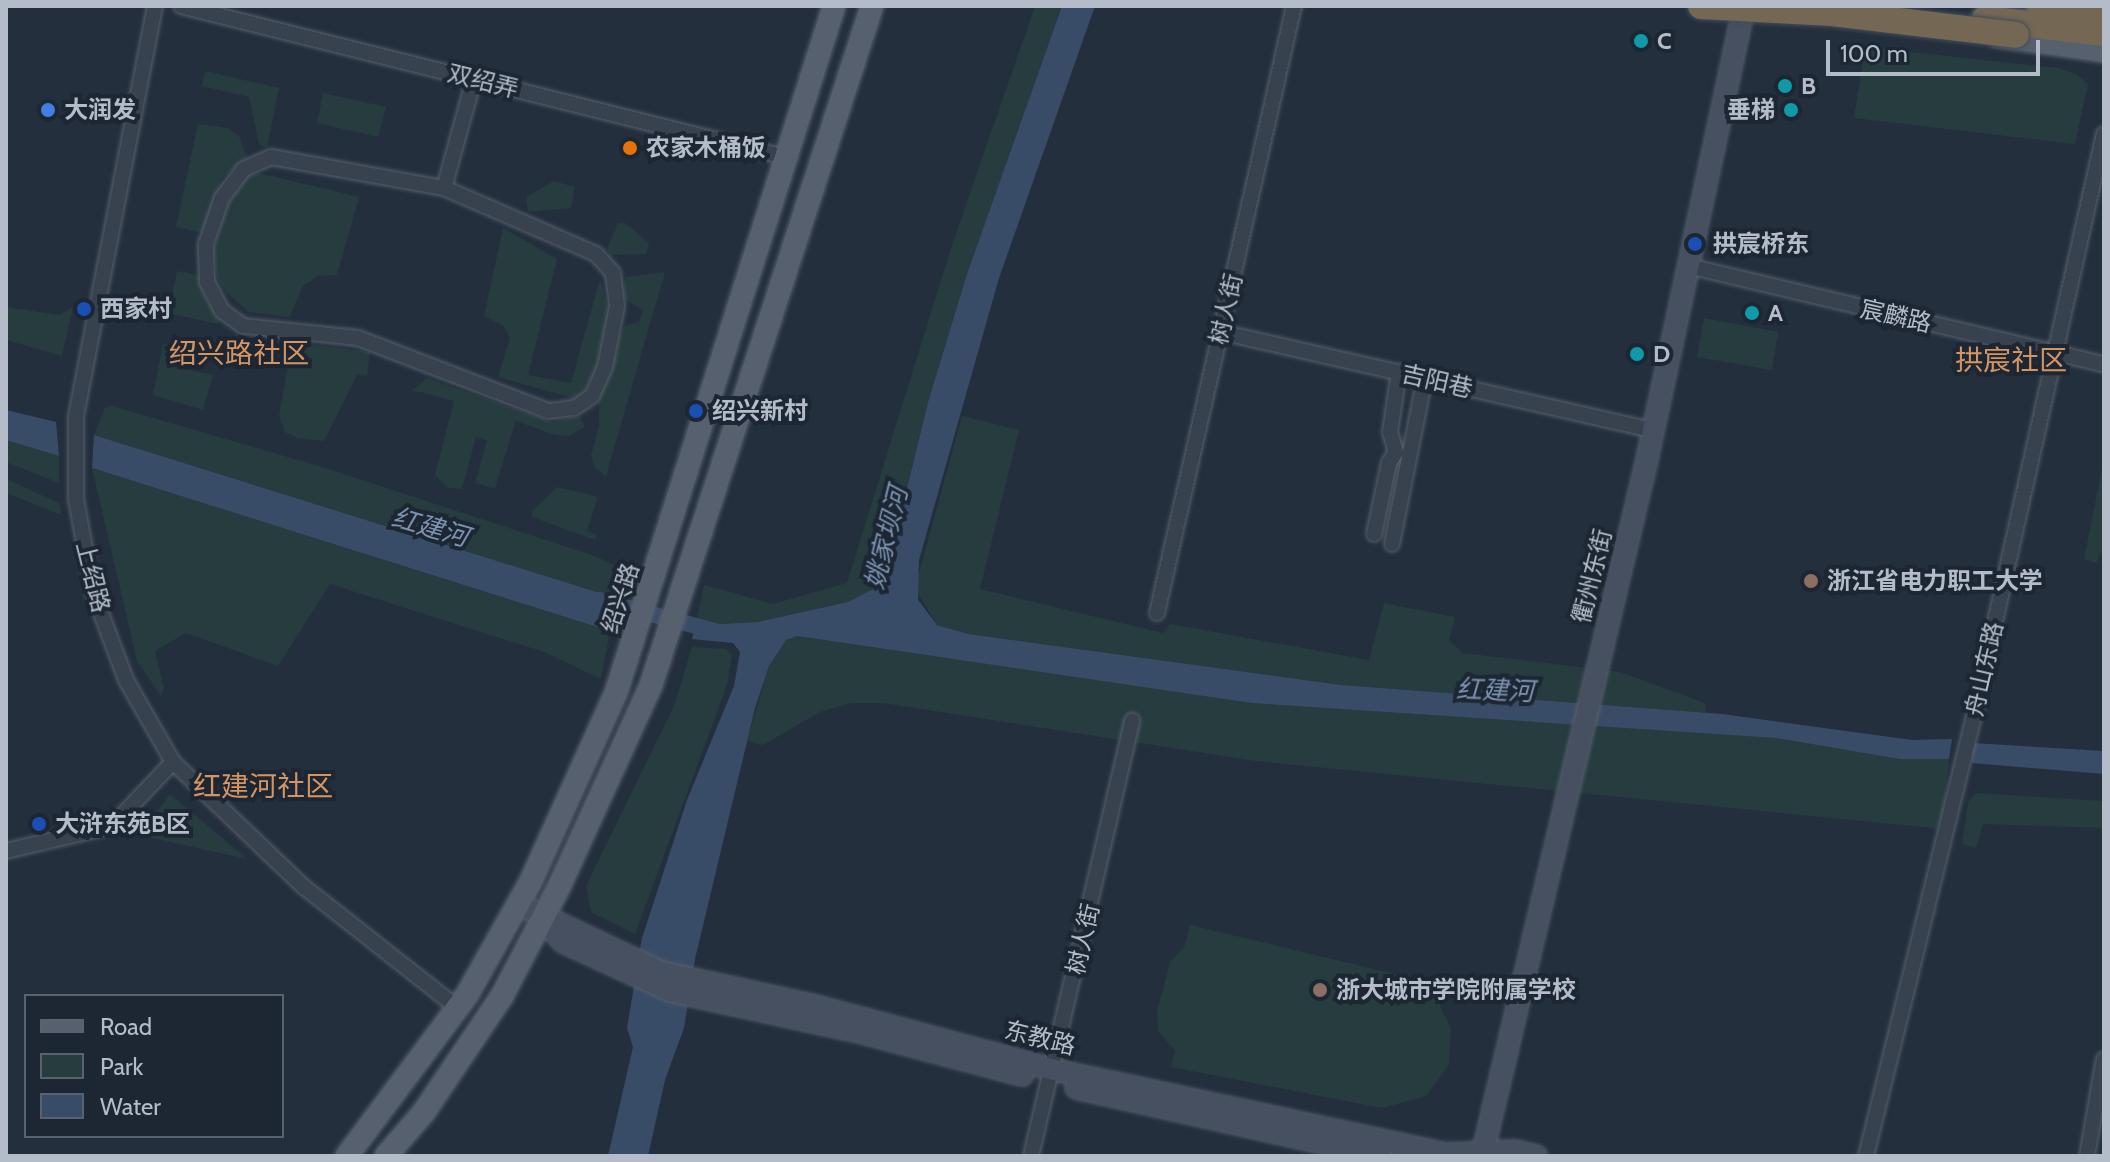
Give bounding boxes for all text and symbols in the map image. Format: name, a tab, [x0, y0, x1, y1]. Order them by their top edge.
scale bar	[1830, 24, 2044, 74]
place label: C	[1657, 27, 1672, 55]
marker: C	[1632, 32, 1650, 50]
text: 100 m	[1840, 39, 1908, 68]
street label: 双绍弄	[445, 58, 521, 104]
place label: B	[1801, 72, 1816, 100]
marker: B	[1776, 77, 1794, 95]
place label: 大润发	[64, 96, 136, 124]
place label: 垂梯	[1727, 96, 1775, 124]
marker: 大润发	[39, 101, 57, 119]
marker: 垂梯	[1782, 101, 1800, 119]
place label: 农家木桶饭	[646, 134, 766, 162]
marker: 农家木桶饭	[621, 139, 639, 157]
place label: 拱宸桥东	[1713, 230, 1809, 258]
marker: 拱宸桥东	[1684, 233, 1706, 255]
street label: 树人街	[1204, 271, 1248, 347]
street label: 宸麟路	[1858, 294, 1934, 338]
place label: 西家村	[100, 295, 172, 323]
place label: A	[1768, 299, 1783, 327]
marker: 西家村	[75, 300, 93, 318]
marker: A	[1743, 304, 1761, 322]
district label: 绍兴路社区	[169, 336, 309, 370]
place label: D	[1653, 340, 1670, 368]
district label: 拱宸社区	[1955, 343, 2067, 377]
marker: D	[1628, 345, 1646, 363]
street label: 吉阳巷	[1399, 359, 1475, 403]
place label: 绍兴新村	[712, 397, 808, 425]
marker: 绍兴新村	[687, 402, 705, 420]
water label: 姚家坝河	[859, 484, 915, 592]
water label: 红建河	[388, 502, 472, 554]
street label: 衢州东街	[1566, 526, 1618, 626]
street label: 上绍路	[70, 539, 116, 615]
street label: 绍兴路	[595, 559, 645, 637]
place label: 浙江省电力职工大学	[1827, 567, 2043, 595]
marker: 浙江省电力职工大学	[1802, 572, 1820, 590]
street label: 舟山东路	[1959, 619, 2009, 719]
water label: 红建河	[1455, 674, 1535, 708]
district label: 红建河社区	[193, 769, 333, 803]
place label: 大浒东苑B区	[55, 810, 190, 838]
marker: 大浒东苑B区	[30, 815, 48, 833]
street label: 树人街	[1061, 901, 1105, 977]
place label: 浙大城市学院附属学校	[1336, 976, 1576, 1004]
marker: 浙大城市学院附属学校	[1311, 981, 1329, 999]
legend	[24, 994, 284, 1138]
text: Road	[100, 1012, 152, 1041]
street label: 东教路	[1002, 1015, 1078, 1061]
text: Park	[100, 1052, 143, 1081]
text: Water	[100, 1092, 161, 1121]

